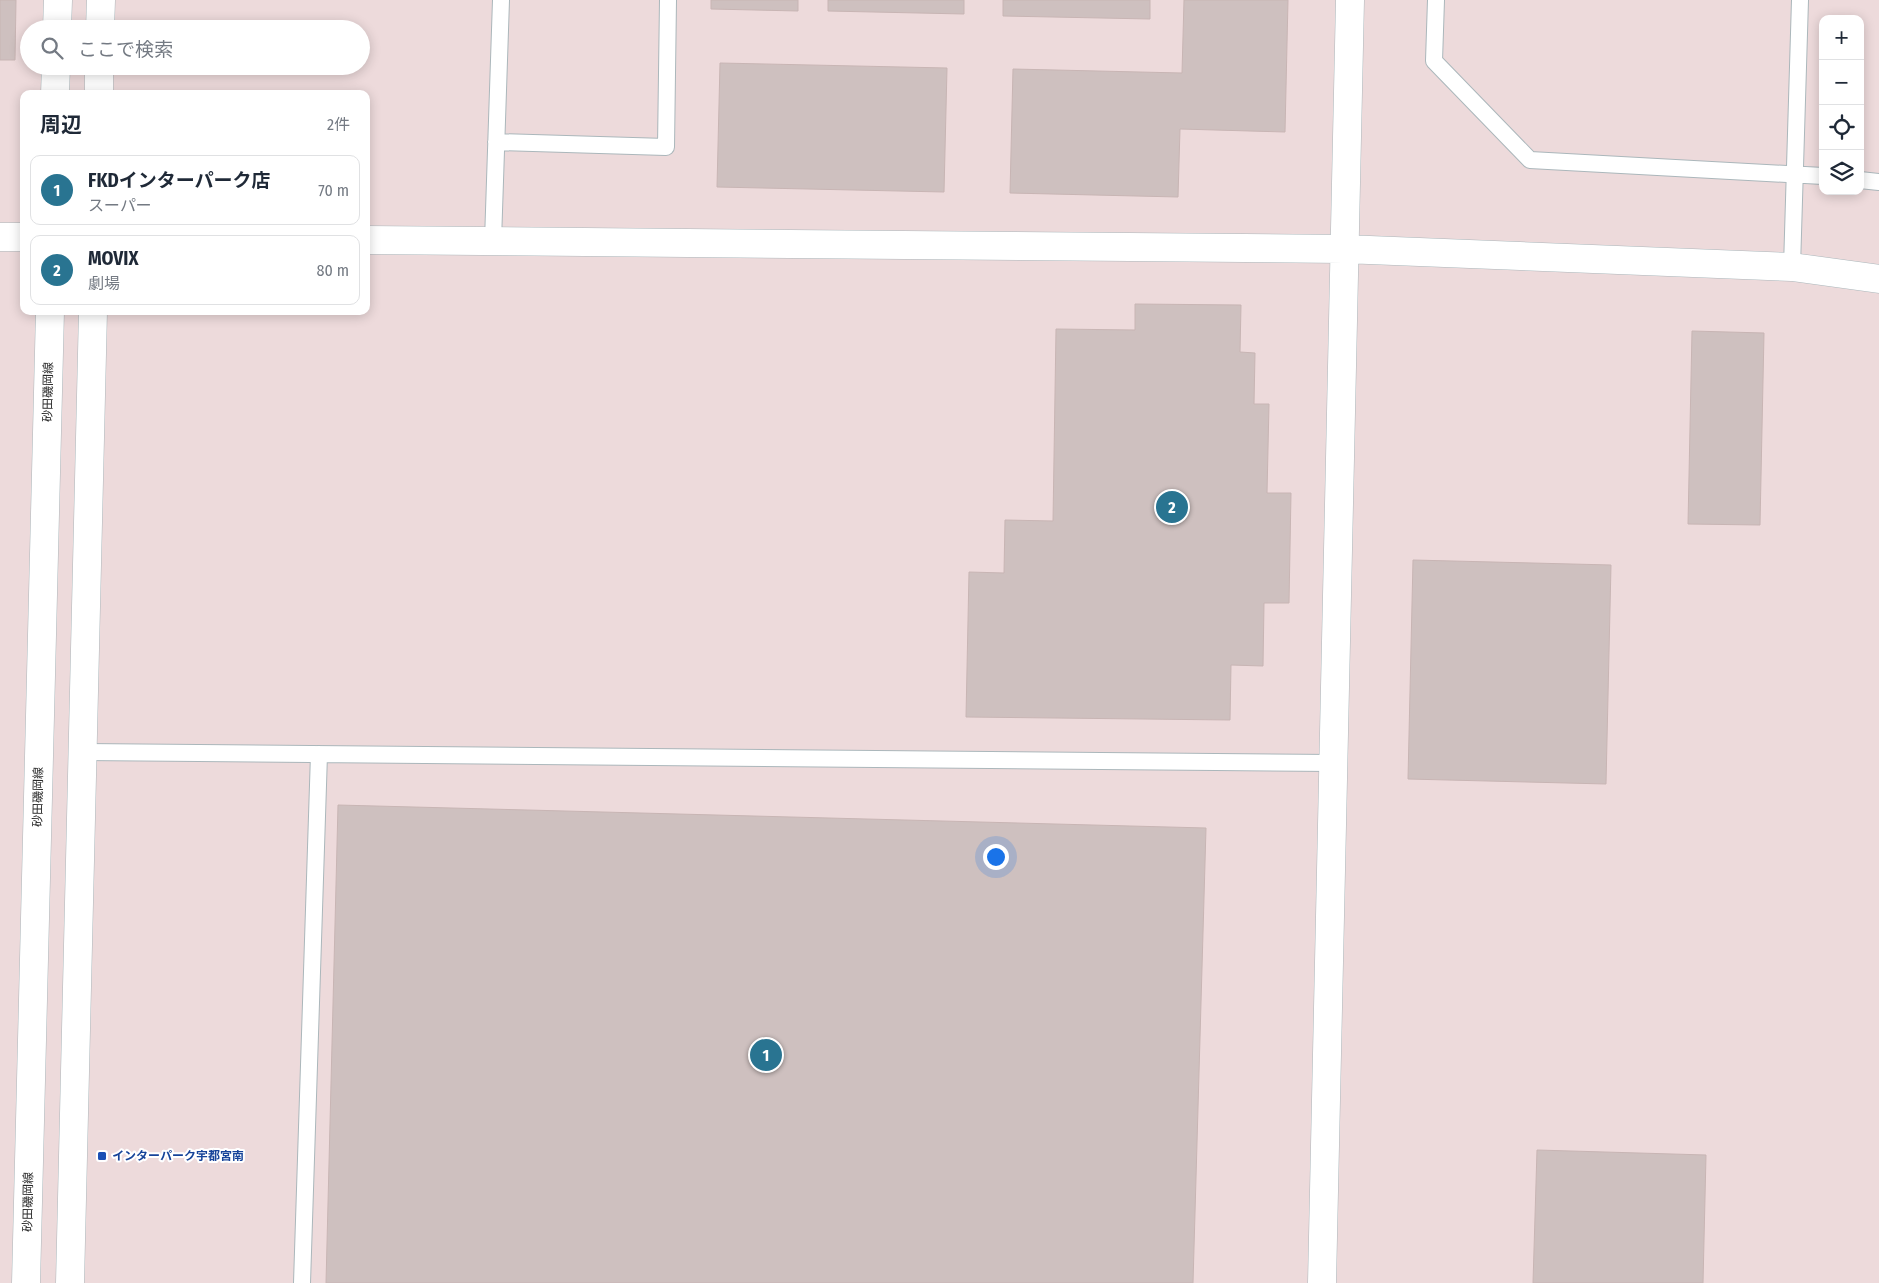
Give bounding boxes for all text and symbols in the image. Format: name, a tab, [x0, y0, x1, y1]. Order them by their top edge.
map controls	[1819, 15, 1864, 195]
button: +	[1819, 15, 1864, 60]
search box	[20, 20, 370, 75]
icon: search	[38, 34, 66, 62]
text: ここで検索	[78, 38, 173, 61]
button: −	[1819, 60, 1864, 105]
button: locate	[1819, 105, 1864, 150]
text: 周辺	[40, 112, 82, 138]
text: 2件	[327, 115, 350, 134]
button: layers	[1819, 150, 1864, 195]
text: FKDインターパーク店	[88, 169, 271, 192]
text: 1	[54, 181, 60, 200]
text: 70 m	[318, 181, 349, 200]
text: スーパー	[88, 196, 152, 215]
text: MOVIX	[88, 247, 139, 270]
text: 2	[53, 261, 61, 280]
text: 80 m	[317, 261, 349, 280]
text: 劇場	[88, 274, 120, 293]
street label: 砂田磯岡線	[40, 362, 56, 422]
pin: 2	[1156, 488, 1188, 526]
street label: 砂田磯岡線	[30, 767, 46, 827]
your location	[983, 844, 1009, 870]
pin: 1	[750, 1036, 782, 1074]
place label: インターパーク宇都宮南	[112, 1149, 244, 1163]
marker: インターパーク宇都宮南	[96, 1150, 108, 1162]
street label: 砂田磯岡線	[20, 1172, 36, 1232]

